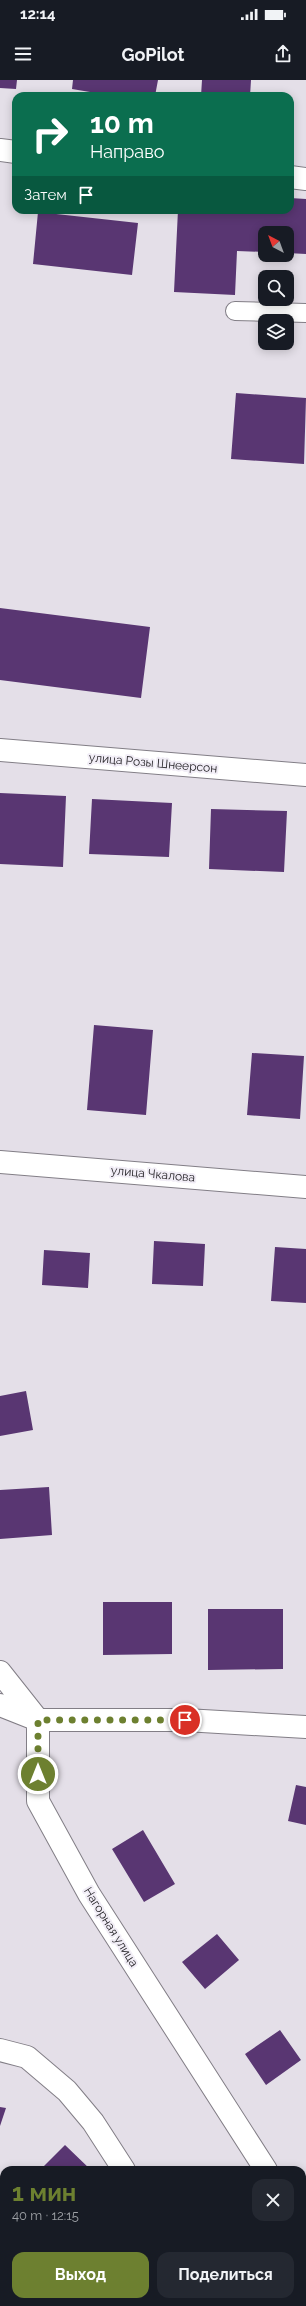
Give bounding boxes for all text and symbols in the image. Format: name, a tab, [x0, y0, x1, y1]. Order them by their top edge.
text: 12:14	[20, 5, 56, 23]
icon: menu	[12, 43, 34, 65]
icon: share	[272, 43, 294, 65]
text: GoPilot	[122, 44, 184, 65]
text: 10 m	[90, 107, 154, 140]
icon: right	[24, 108, 76, 160]
text: Направо	[90, 141, 164, 162]
icon: arrive	[75, 184, 97, 206]
text: Затем	[24, 186, 67, 204]
north arrow	[258, 226, 294, 262]
map controls	[258, 226, 294, 350]
button: search	[258, 270, 294, 306]
button: layers	[258, 314, 294, 350]
street label: улица Розы Шнеерсон	[88, 750, 218, 776]
street label: улица Чкалова	[110, 1163, 196, 1185]
pin	[168, 1703, 202, 1737]
icon: arrive	[174, 1709, 196, 1731]
position arrow	[17, 1753, 59, 1795]
street label: Нагорная улица	[81, 1885, 141, 1969]
text: 1 мин	[12, 2178, 76, 2207]
button: close	[252, 2179, 294, 2221]
text: 40 m · 12:15	[12, 2208, 79, 2223]
button: Выход	[12, 2252, 149, 2298]
button: Поделиться	[157, 2252, 294, 2298]

